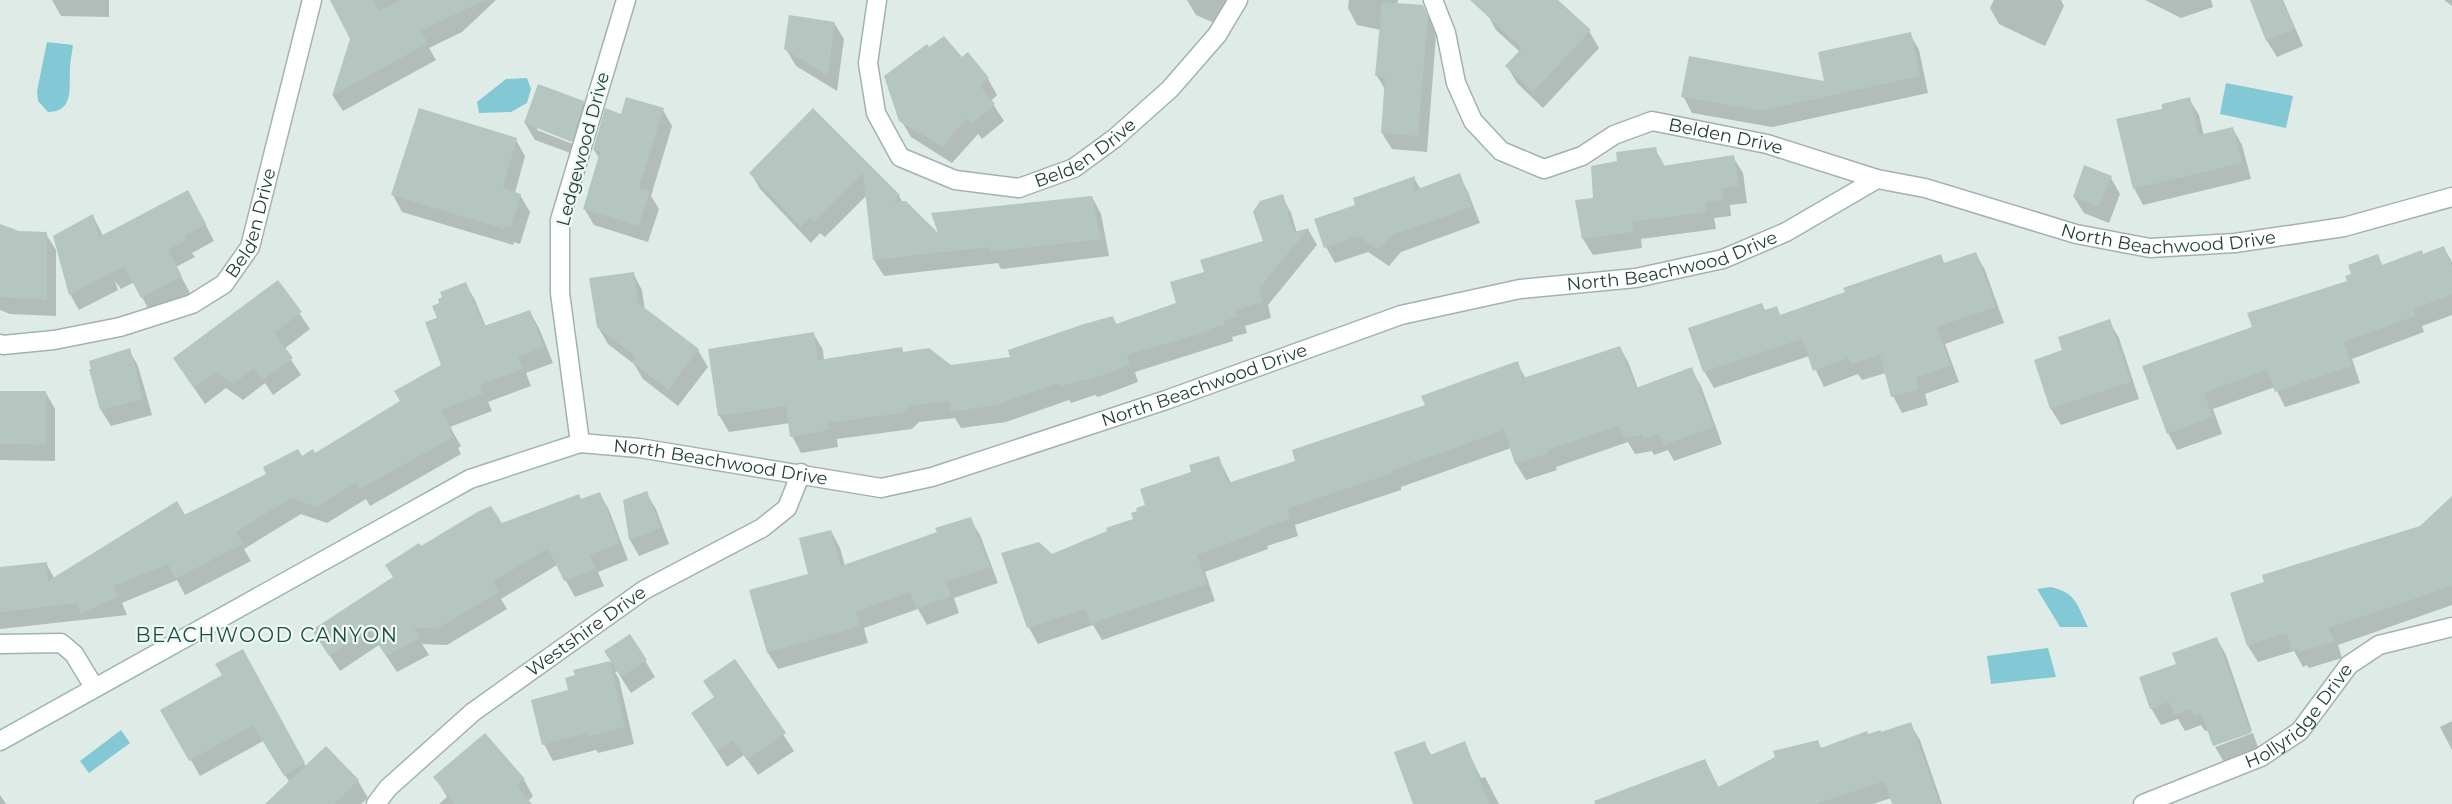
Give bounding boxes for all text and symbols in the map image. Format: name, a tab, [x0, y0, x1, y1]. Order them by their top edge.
street label: Ledgewood Drive	[552, 69, 614, 229]
street label: Belden Drive	[1031, 113, 1141, 192]
street label: Belden Drive	[1667, 114, 1786, 159]
street label: Belden Drive	[221, 166, 280, 282]
street label: North Beachwood Drive	[2058, 219, 2277, 259]
street label: North Beachwood Drive	[1566, 226, 1781, 296]
street label: North Beachwood Drive	[1099, 339, 1310, 432]
street label: North Beachwood Drive	[613, 435, 829, 490]
street label: Westshire Drive	[522, 581, 650, 681]
district label: BEACHWOOD CANYON	[135, 623, 399, 647]
street label: Hollyridge Drive	[2242, 659, 2357, 773]

